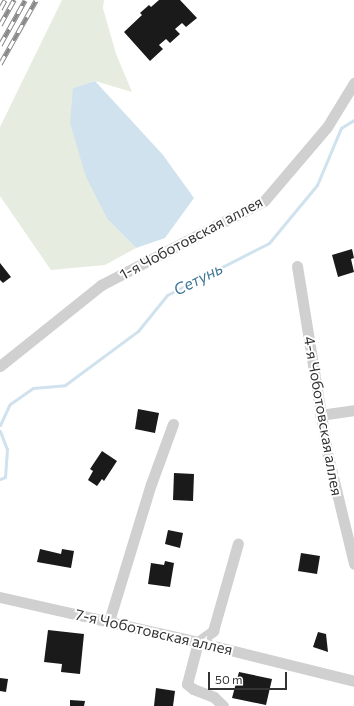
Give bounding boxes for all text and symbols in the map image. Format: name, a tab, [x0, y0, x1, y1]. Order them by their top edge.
street label: 1-я Чоботовская аллея	[116, 193, 266, 283]
water label: Сетунь	[170, 259, 226, 299]
street label: 4-я Чоботовская аллея	[300, 335, 346, 497]
street label: 7-я Чоботовская аллея	[74, 605, 234, 659]
scale bar	[210, 664, 289, 690]
text: 50 m	[215, 672, 243, 686]

